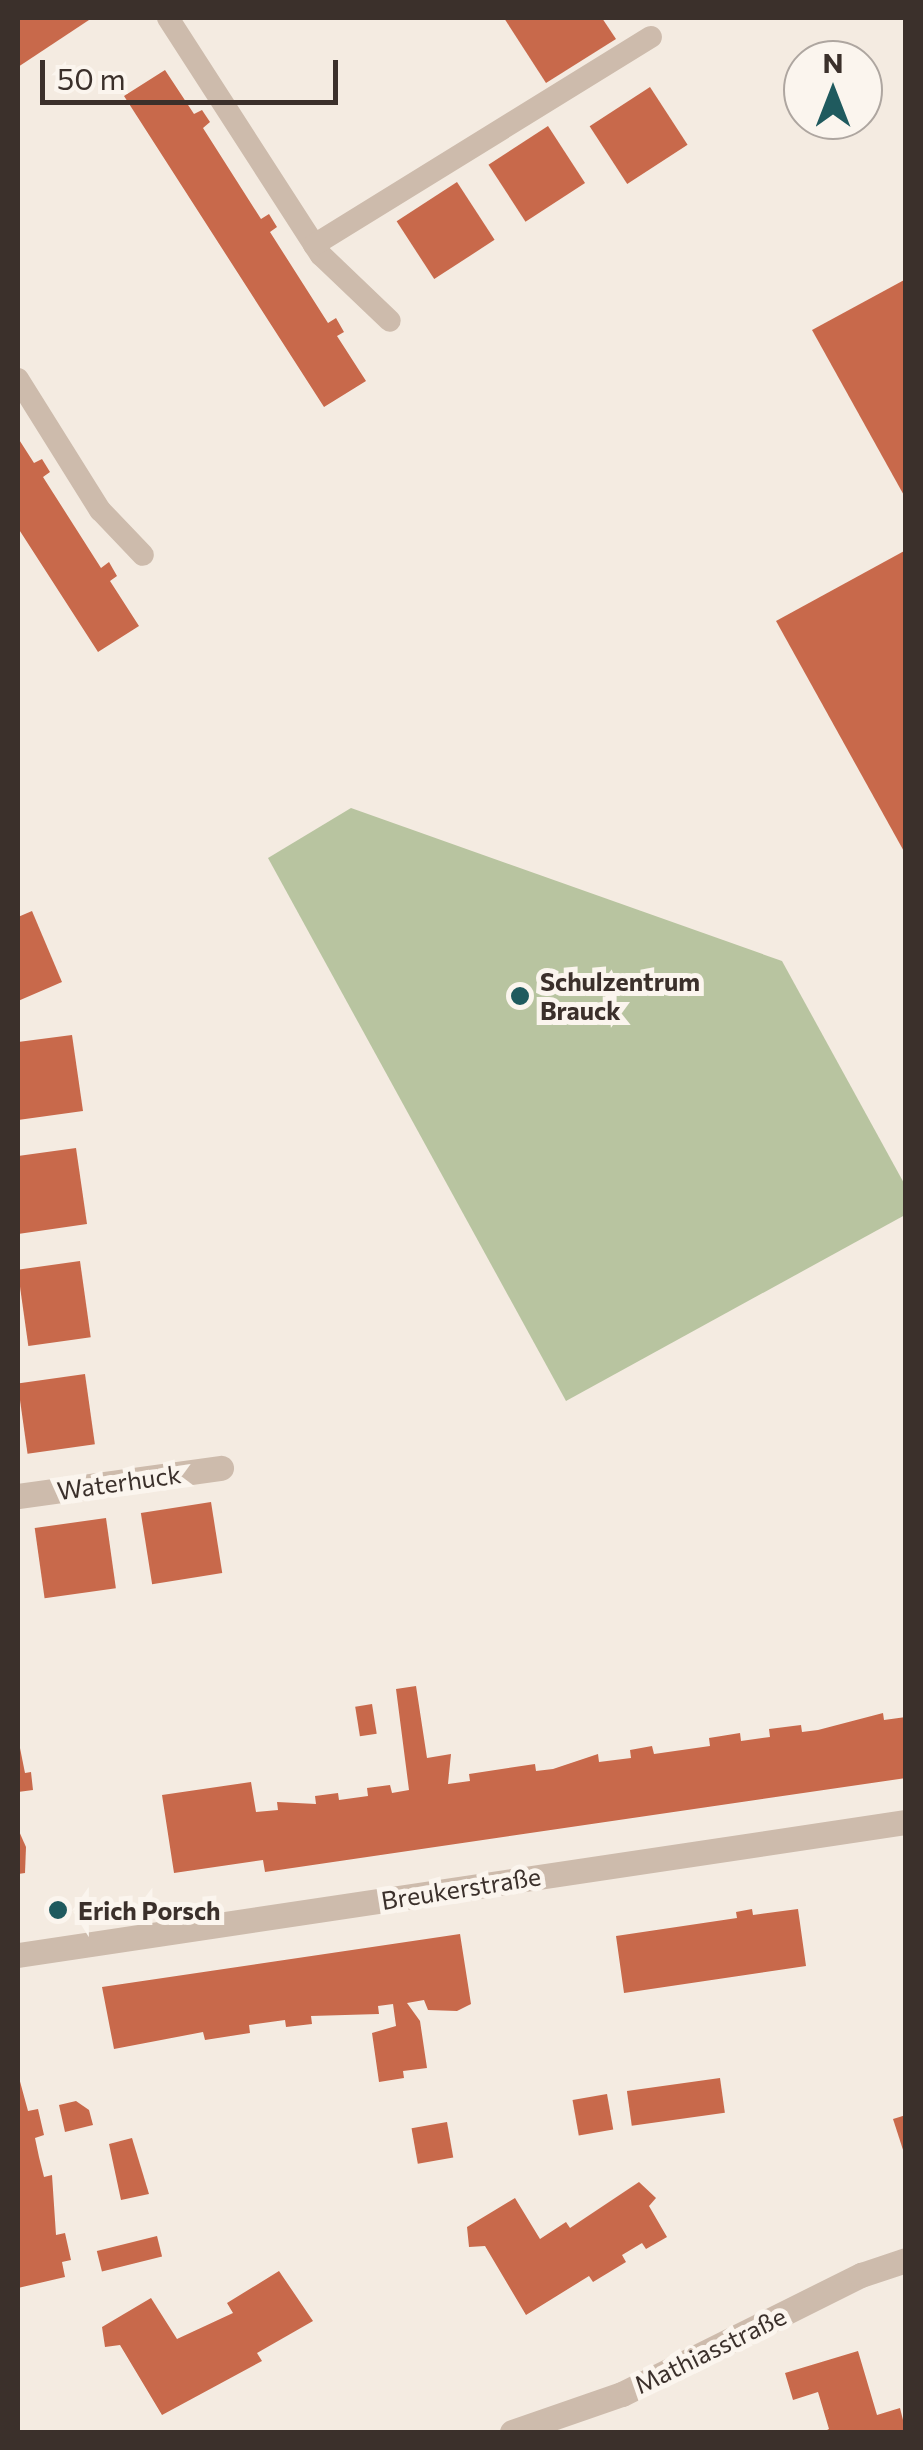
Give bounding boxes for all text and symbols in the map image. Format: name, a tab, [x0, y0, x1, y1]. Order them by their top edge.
scale bar	[45, 40, 342, 102]
north arrow	[783, 40, 883, 140]
text: N	[823, 45, 844, 79]
text: 50 m	[57, 59, 126, 96]
place label: Schulzentrum Brauck	[540, 967, 700, 1026]
marker: Schulzentrum Brauck	[509, 985, 531, 1007]
street label: Waterhuck	[55, 1458, 183, 1506]
street label: Breukerstraße	[379, 1861, 543, 1915]
place label: Erich Porsch	[78, 1895, 221, 1925]
marker: Erich Porsch	[47, 1899, 69, 1921]
street label: Mathiasstraße	[629, 2300, 791, 2400]

